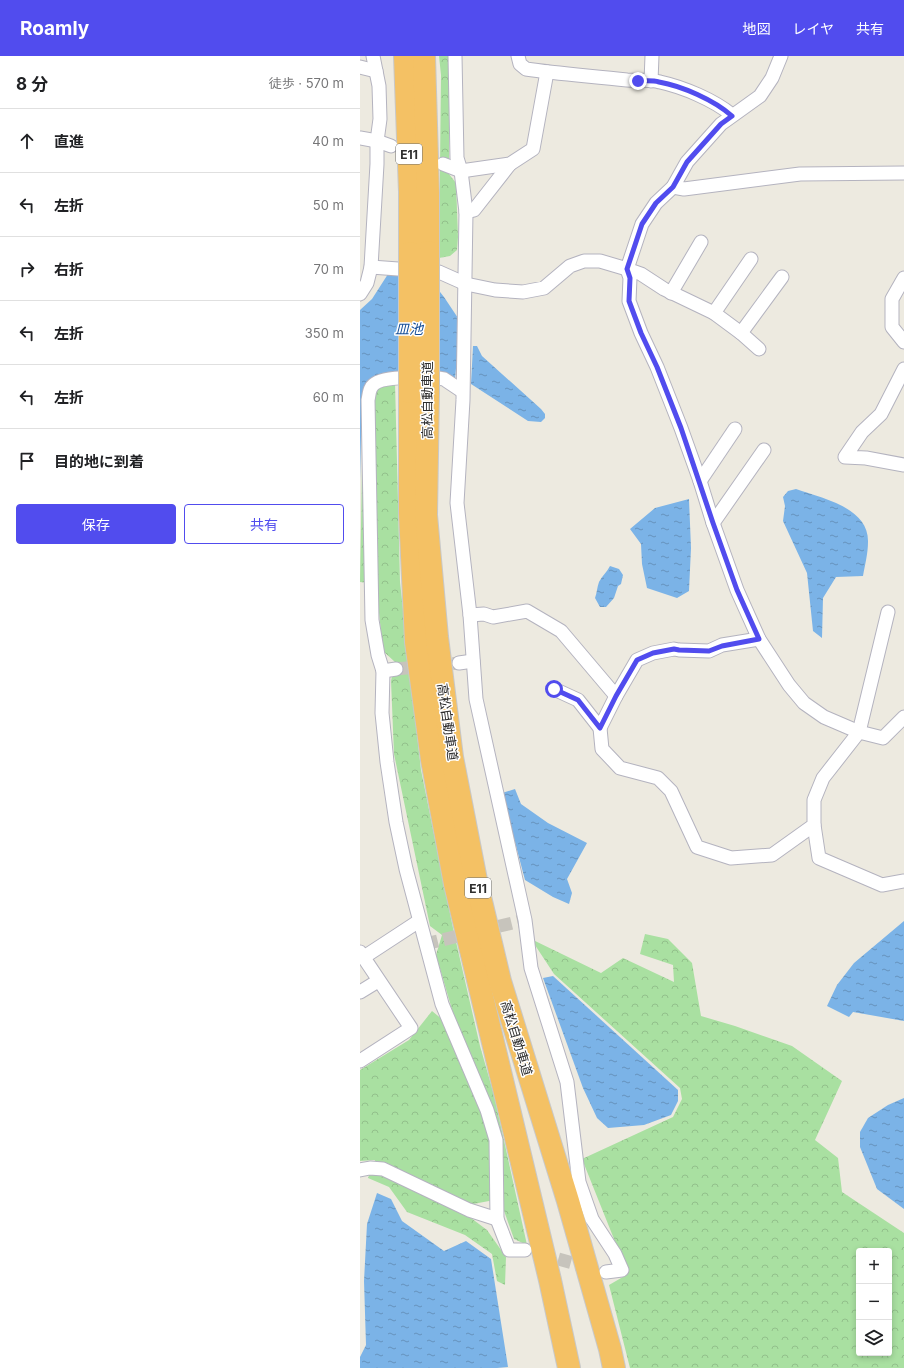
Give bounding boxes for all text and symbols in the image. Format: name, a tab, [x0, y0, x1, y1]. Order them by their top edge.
text: Roamly	[20, 17, 89, 40]
text: 地図	[742, 20, 770, 37]
text: レイヤ	[792, 20, 834, 37]
text: 共有	[856, 20, 884, 37]
route end	[629, 72, 647, 90]
text: 8 分	[16, 74, 48, 94]
text: 徒歩 · 570 m	[269, 75, 344, 91]
icon: ahead	[16, 130, 38, 152]
text: 直進	[54, 132, 84, 151]
text: 40 m	[312, 133, 344, 149]
road number: E11	[396, 144, 422, 164]
icon: left	[16, 194, 38, 216]
text: 左折	[54, 196, 84, 215]
text: 50 m	[313, 197, 344, 213]
icon: right	[16, 258, 38, 280]
text: 右折	[54, 260, 84, 279]
text: 70 m	[314, 261, 344, 277]
water label: 皿池	[395, 320, 425, 337]
icon: left	[16, 322, 38, 344]
text: 左折	[54, 324, 84, 343]
text: 350 m	[305, 325, 344, 341]
street label: 高松自動車道	[419, 361, 435, 439]
icon: left	[16, 386, 38, 408]
text: 左折	[54, 388, 84, 407]
text: 60 m	[313, 389, 344, 405]
icon: arrive	[16, 450, 38, 472]
text: 目的地に到着	[54, 452, 144, 471]
button: 保存	[16, 504, 176, 544]
button: 共有	[184, 504, 344, 544]
route start	[545, 680, 563, 698]
street label: 高松自動車道	[435, 682, 461, 762]
road number: E11	[465, 878, 491, 898]
street label: 高松自動車道	[498, 998, 536, 1078]
map controls	[856, 1248, 892, 1356]
button: +	[856, 1248, 892, 1284]
button: −	[856, 1284, 892, 1320]
button: layers	[856, 1320, 892, 1356]

